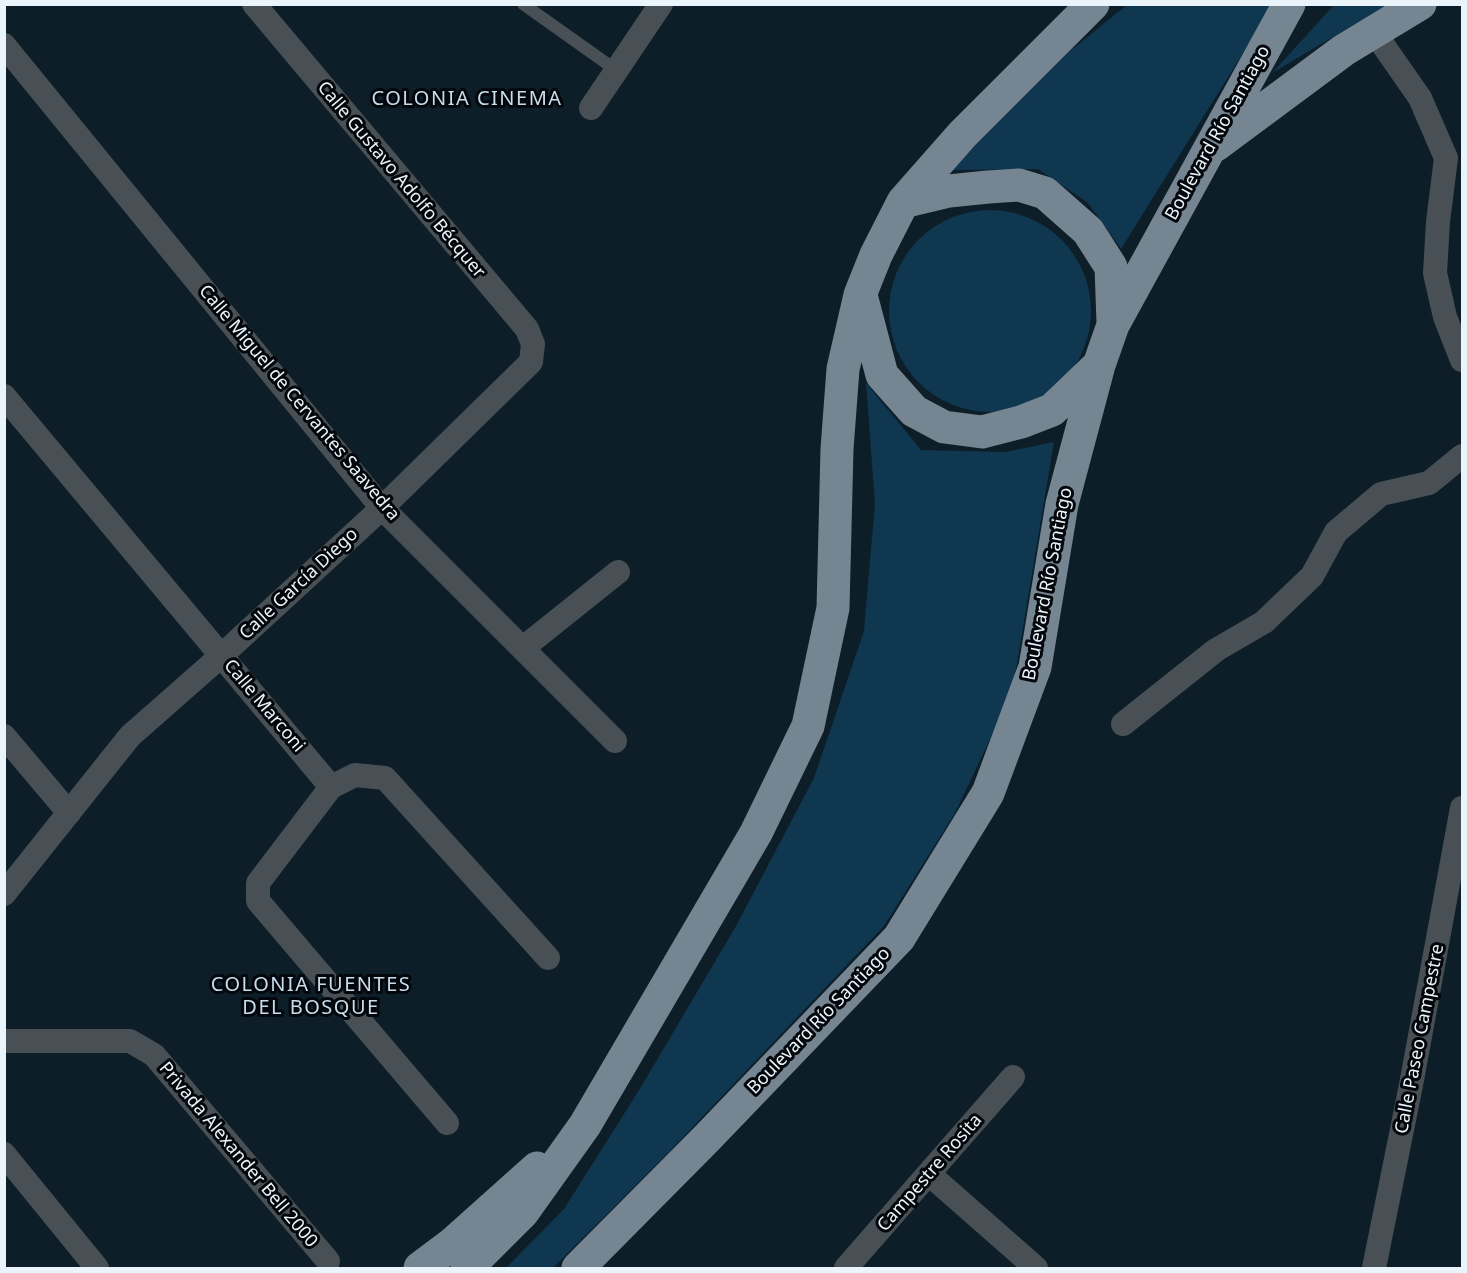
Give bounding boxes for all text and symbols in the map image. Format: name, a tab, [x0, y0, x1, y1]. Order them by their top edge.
street label: Boulevard Río Santiago	[1161, 42, 1275, 224]
street label: Calle Gustavo Adolfo Bécquer	[312, 77, 490, 283]
district label: COLONIA CINEMA	[371, 87, 563, 111]
street label: Calle Miguel de Cervantes Saavedra	[194, 281, 404, 525]
street label: Boulevard Río Santiago	[1019, 486, 1077, 682]
street label: Calle García Diego	[235, 524, 363, 644]
street label: Calle Marconi	[219, 655, 309, 757]
street label: Calle Paseo Campestre	[1391, 942, 1449, 1136]
street label: Boulevard Río Santiago	[743, 943, 895, 1099]
district label: COLONIA FUENTES DEL BOSQUE	[211, 973, 411, 1020]
street label: Privada Alexander Bell 2000	[154, 1058, 322, 1252]
street label: Campestre Rosita	[873, 1110, 987, 1236]

